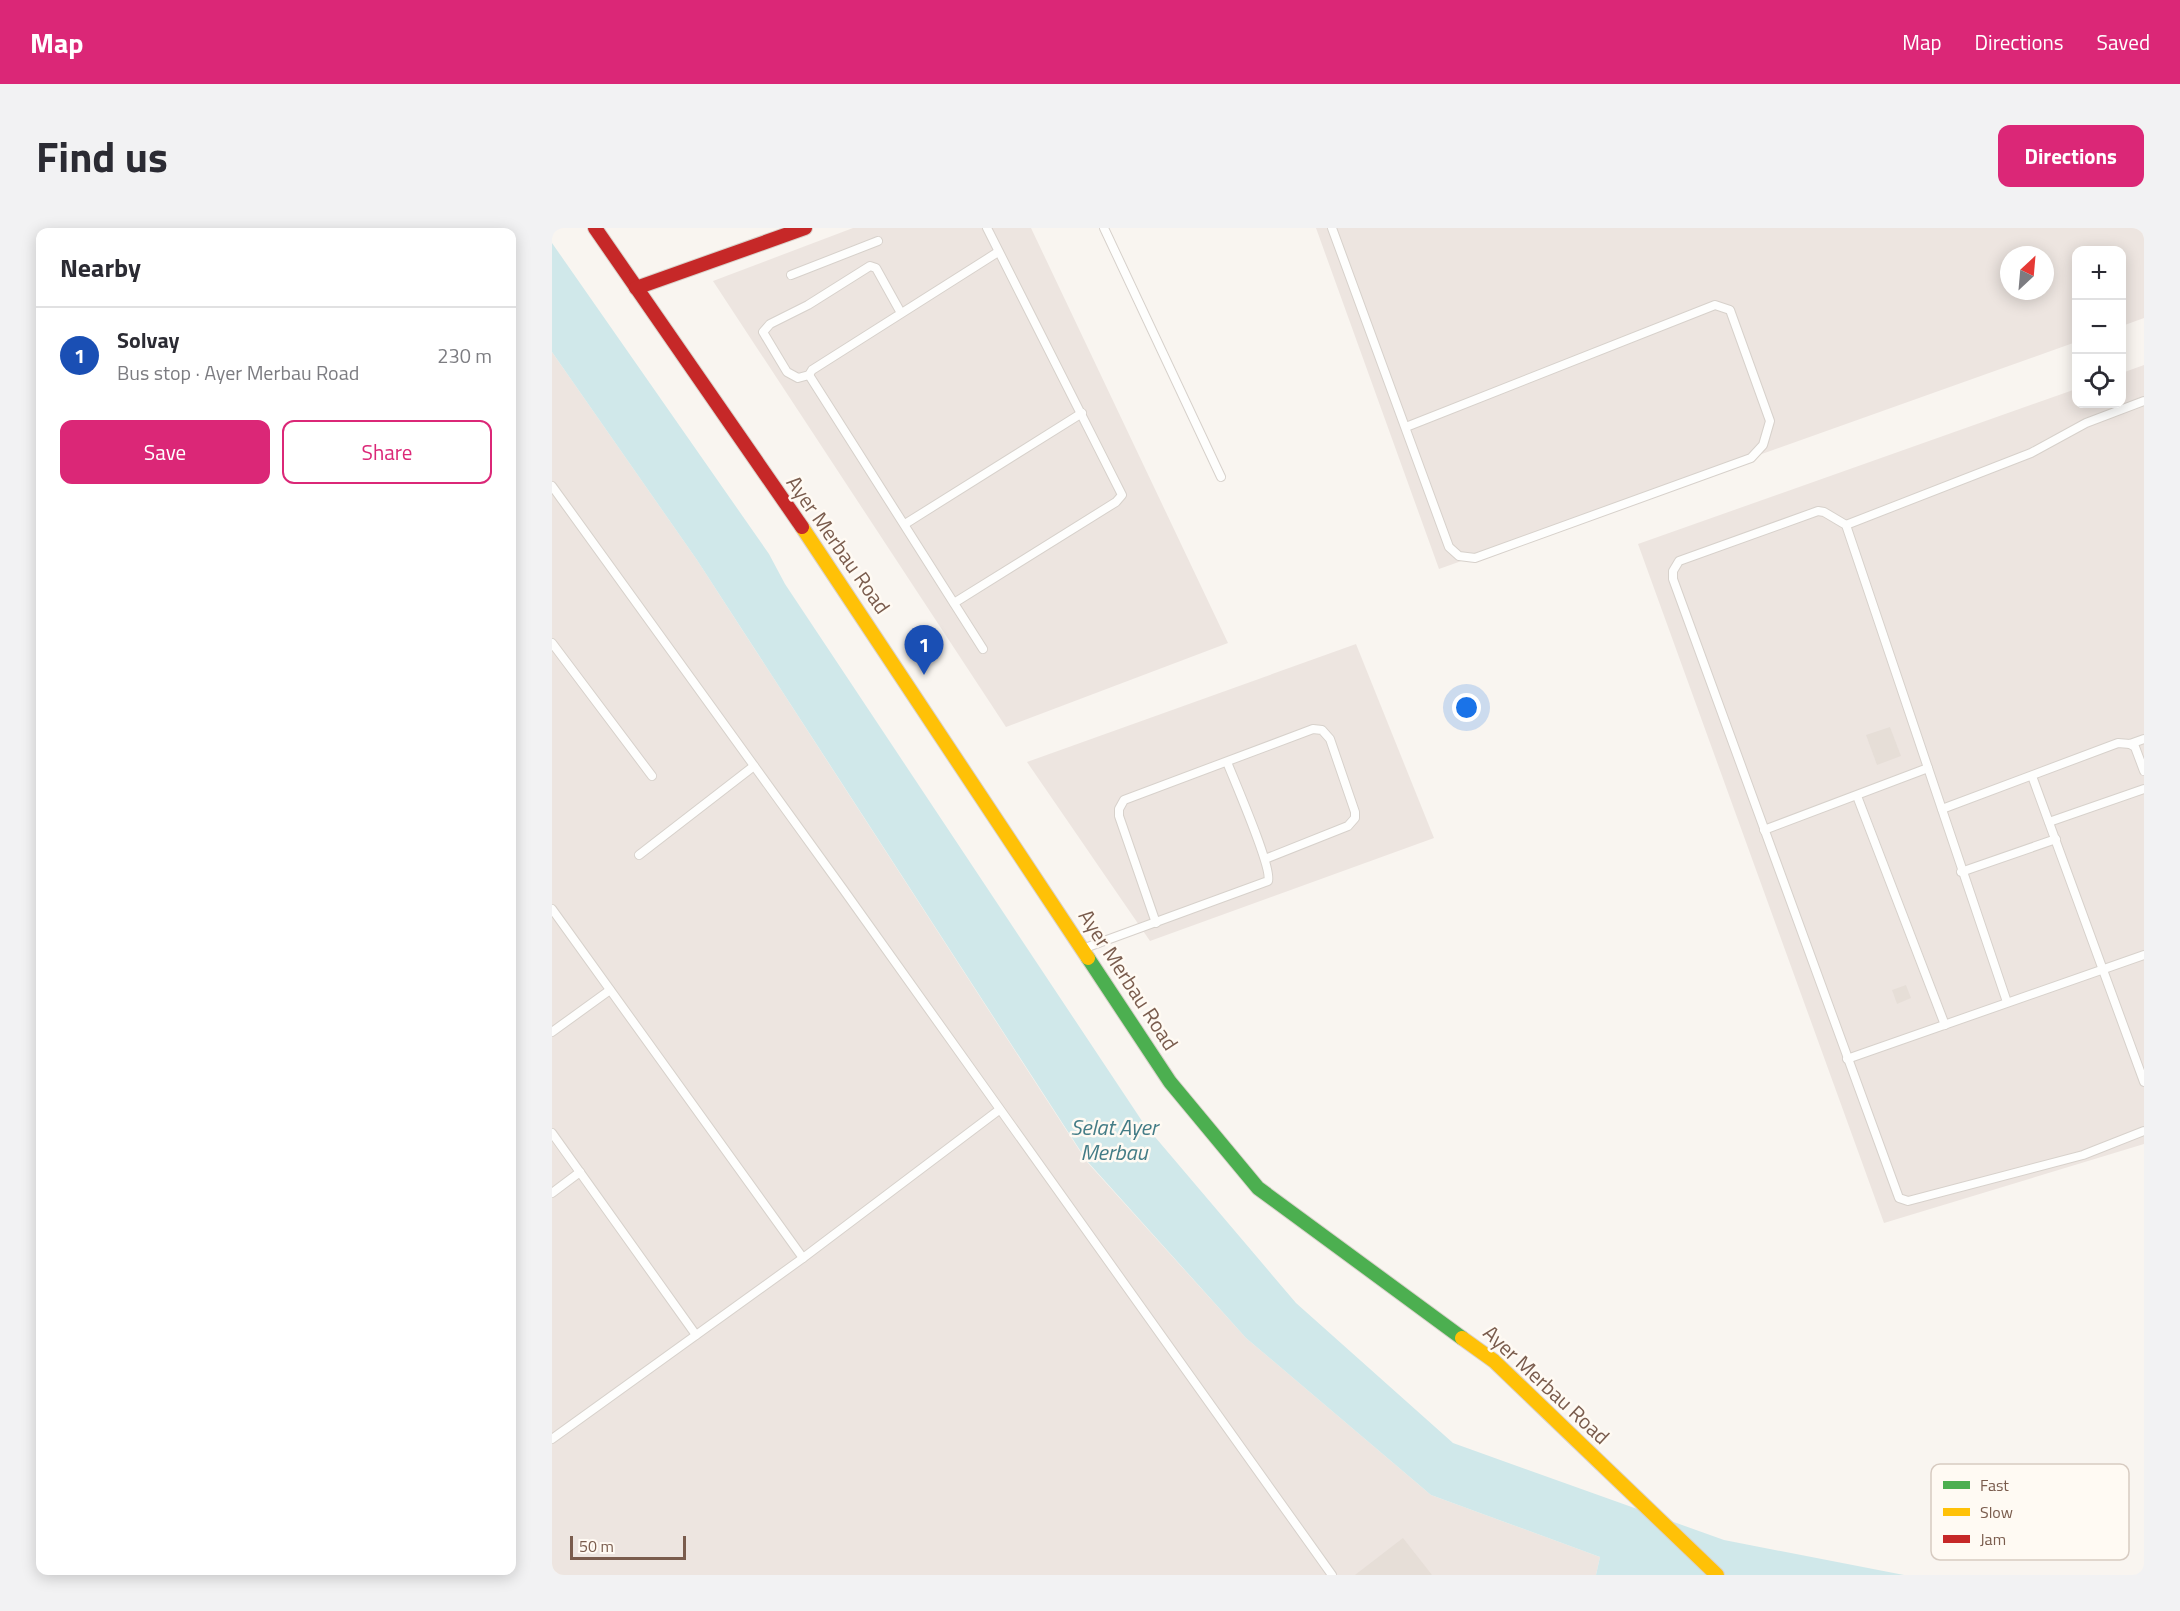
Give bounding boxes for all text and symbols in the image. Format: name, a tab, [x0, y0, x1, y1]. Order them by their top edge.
text: Map	[30, 21, 84, 64]
text: Map	[1902, 26, 1942, 58]
text: Directions	[1975, 26, 2064, 58]
text: Saved	[2097, 26, 2150, 58]
text: Find us	[36, 124, 168, 188]
button: Directions	[1998, 125, 2144, 187]
north arrow	[2000, 246, 2054, 300]
map controls	[2072, 246, 2126, 408]
button: +	[2072, 246, 2126, 300]
text: Nearby	[60, 248, 141, 287]
button: −	[2072, 300, 2126, 354]
text: Solvay	[117, 323, 180, 357]
text: 1	[74, 340, 85, 371]
text: 230 m	[437, 340, 492, 371]
button: locate	[2072, 354, 2126, 408]
text: Bus stop · Ayer Merbau Road	[117, 357, 359, 388]
button: Save	[60, 420, 270, 484]
button: Share	[282, 420, 492, 484]
street label: Ayer Merbau Road	[779, 469, 899, 620]
pin: 1	[904, 626, 944, 675]
your location	[1452, 693, 1481, 722]
street label: Ayer Merbau Road	[1071, 902, 1187, 1056]
water label: Selat Ayer Merbau	[1070, 1110, 1161, 1169]
street label: Ayer Merbau Road	[1476, 1317, 1617, 1451]
legend	[1931, 1464, 2129, 1560]
text: Fast	[1980, 1473, 2009, 1497]
text: Slow	[1980, 1500, 2013, 1524]
text: Jam	[1980, 1527, 2006, 1551]
scale bar	[570, 1533, 686, 1560]
text: 50 m	[579, 1534, 614, 1558]

